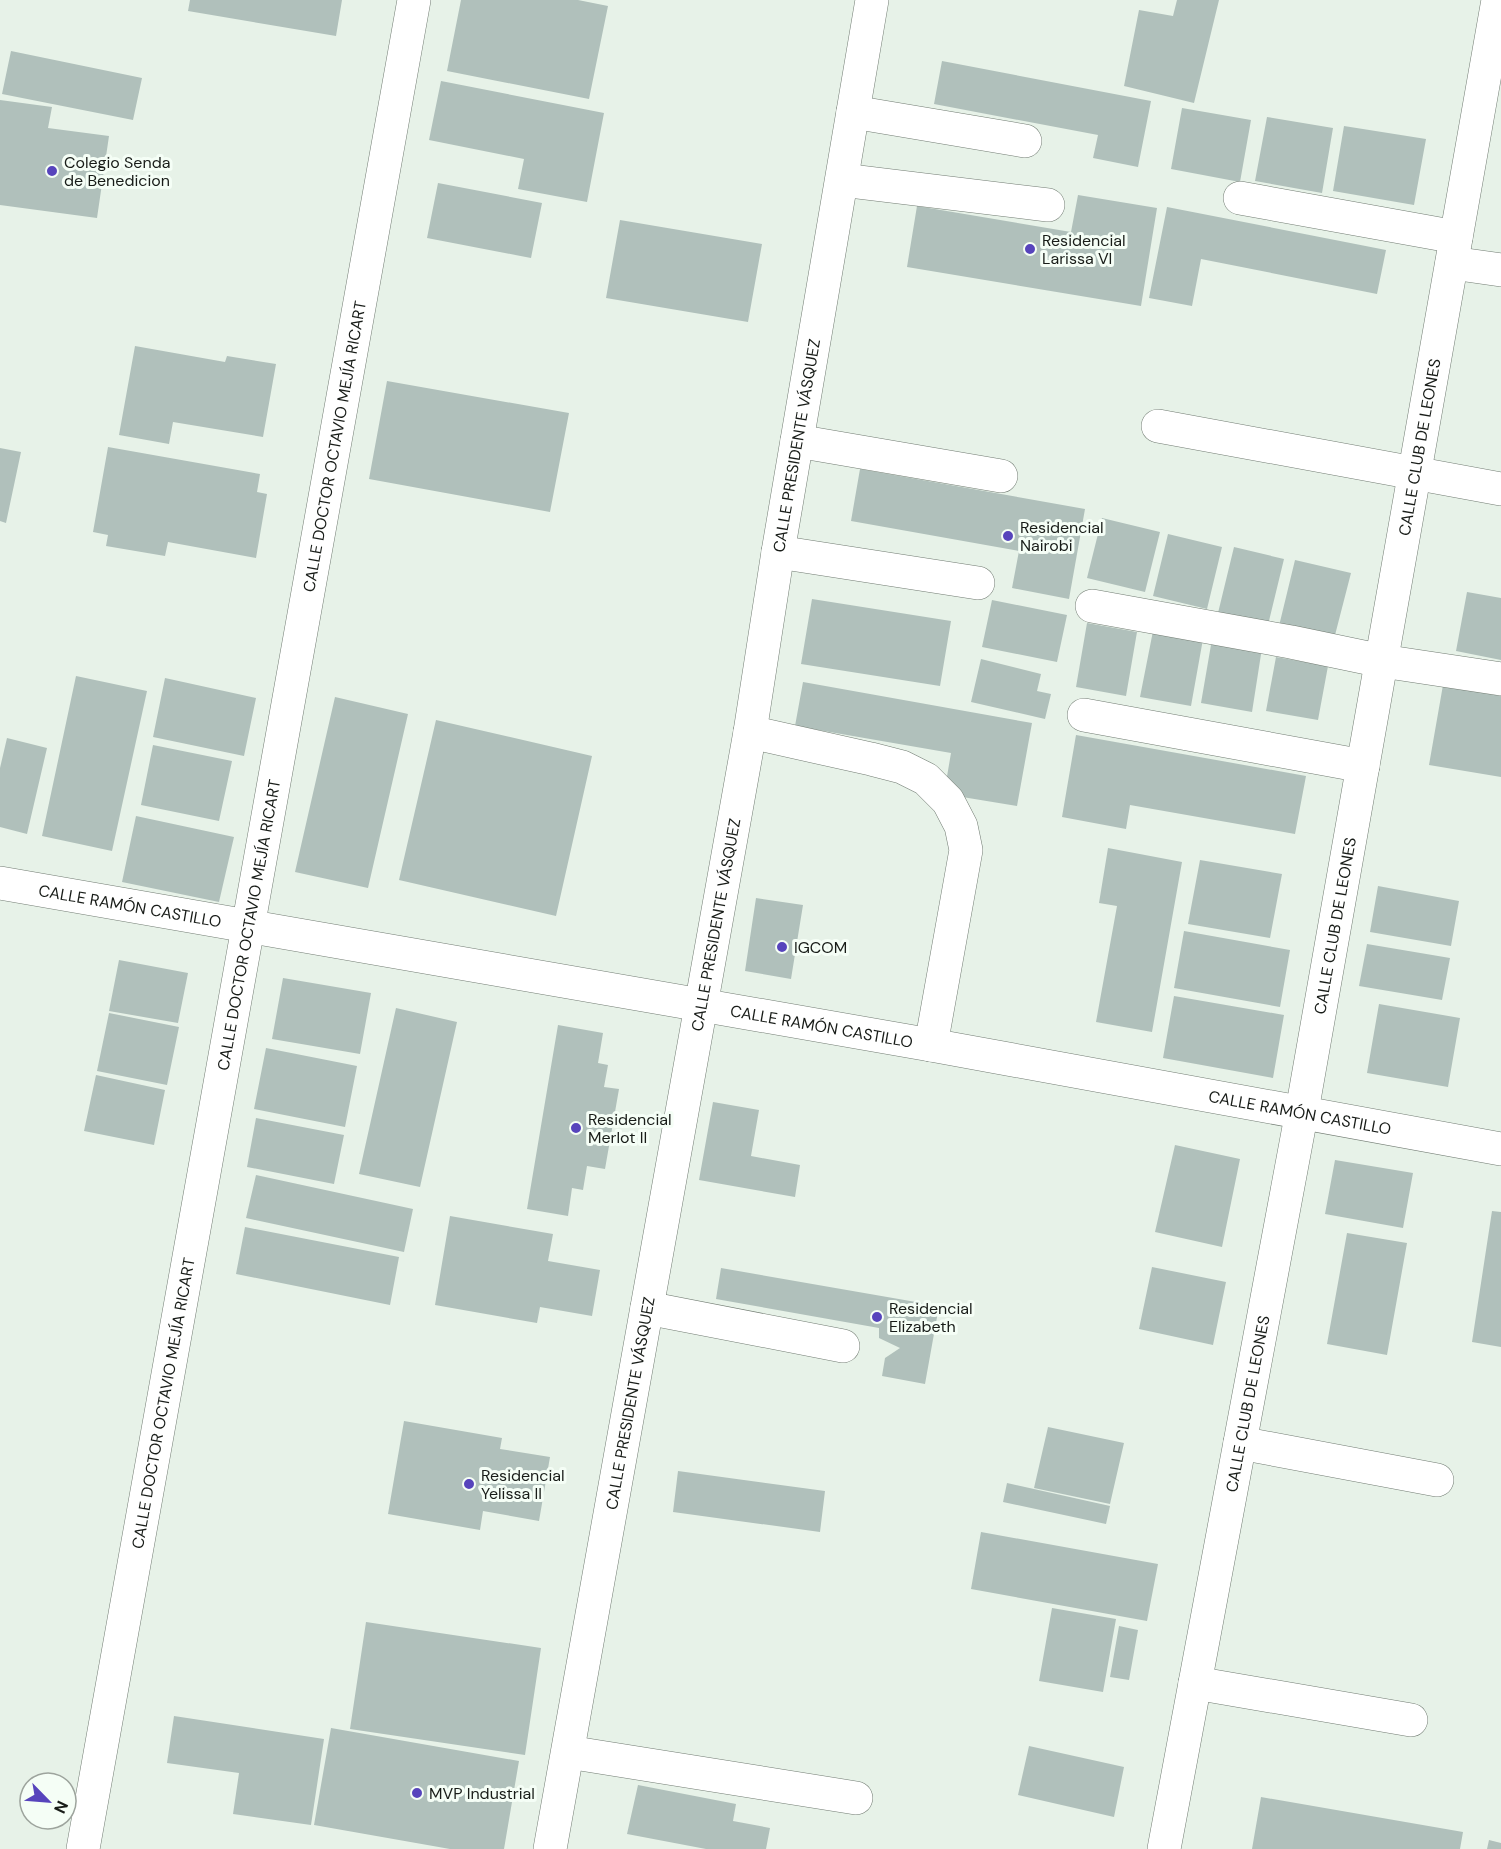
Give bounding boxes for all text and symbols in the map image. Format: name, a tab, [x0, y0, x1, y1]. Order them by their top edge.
place label: Colegio Senda de Benedicion	[64, 152, 170, 191]
marker: Colegio Senda de Benedicion	[45, 164, 59, 178]
place label: Residencial Larissa VI	[1042, 230, 1126, 269]
marker: Residencial Larissa VI	[1023, 242, 1037, 256]
street label: CALLE DOCTOR OCTAVIO MEJÍA RICART	[298, 299, 370, 594]
street label: CALLE PRESIDENTE VÁSQUEZ	[768, 337, 825, 554]
street label: CALLE CLUB DE LEONES	[1393, 357, 1445, 537]
place label: Residencial Nairobi	[1020, 517, 1104, 556]
marker: Residencial Nairobi	[1001, 529, 1015, 543]
street label: CALLE DOCTOR OCTAVIO MEJÍA RICART	[212, 777, 285, 1072]
street label: CALLE PRESIDENTE VÁSQUEZ	[686, 817, 745, 1033]
street label: CALLE CLUB DE LEONES	[1309, 835, 1361, 1016]
street label: CALLE RAMÓN CASTILLO	[37, 879, 223, 932]
place label: IGCOM	[794, 937, 847, 958]
marker: IGCOM	[775, 940, 789, 954]
street label: CALLE RAMÓN CASTILLO	[729, 1000, 915, 1052]
street label: CALLE RAMÓN CASTILLO	[1207, 1085, 1393, 1139]
place label: Residencial Merlot II	[588, 1109, 672, 1148]
marker: Residencial Merlot II	[569, 1121, 583, 1135]
street label: CALLE DOCTOR OCTAVIO MEJÍA RICART	[126, 1256, 199, 1550]
street label: CALLE PRESIDENTE VÁSQUEZ	[600, 1295, 659, 1511]
place label: Residencial Elizabeth	[889, 1298, 973, 1337]
marker: Residencial Elizabeth	[870, 1310, 884, 1324]
street label: CALLE CLUB DE LEONES	[1220, 1314, 1274, 1494]
place label: Residencial Yelissa II	[481, 1465, 565, 1504]
marker: Residencial Yelissa II	[462, 1477, 476, 1491]
north arrow	[18, 1771, 78, 1831]
place label: MVP Industrial	[429, 1783, 535, 1804]
marker: MVP Industrial	[410, 1786, 424, 1800]
text: N	[49, 1797, 73, 1817]

